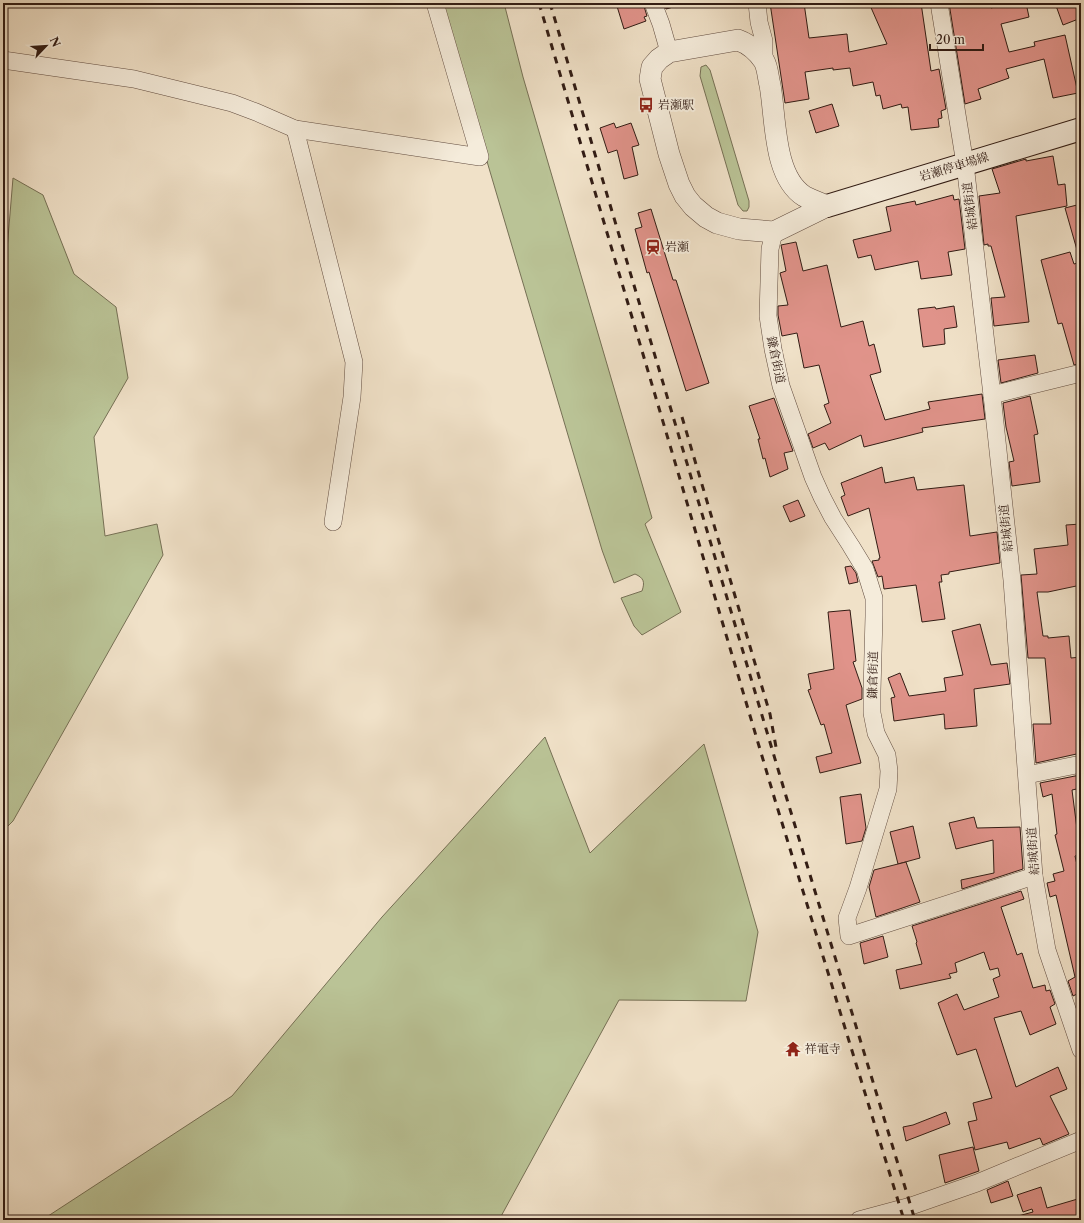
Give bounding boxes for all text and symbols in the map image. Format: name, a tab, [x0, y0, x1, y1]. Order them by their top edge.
north arrow	[26, 26, 66, 66]
scale bar	[930, 26, 983, 52]
text: 20 m	[936, 32, 965, 47]
text: N	[47, 34, 64, 49]
bus stop icon: 岩瀬駅	[637, 96, 655, 114]
place label: 岩瀬駅	[658, 97, 694, 112]
street label: 岩瀬停車場線	[917, 149, 990, 184]
street label: 結城街道	[959, 181, 980, 231]
station icon: 岩瀬	[644, 238, 662, 256]
place label: 岩瀬	[665, 239, 689, 254]
street label: 鎌倉街道	[764, 335, 789, 385]
street label: 結城街道	[996, 503, 1015, 553]
street label: 鎌倉街道	[865, 651, 880, 699]
street label: 結城街道	[1023, 827, 1042, 876]
temple icon: 祥電寺	[784, 1040, 802, 1058]
place label: 祥電寺	[805, 1041, 841, 1056]

